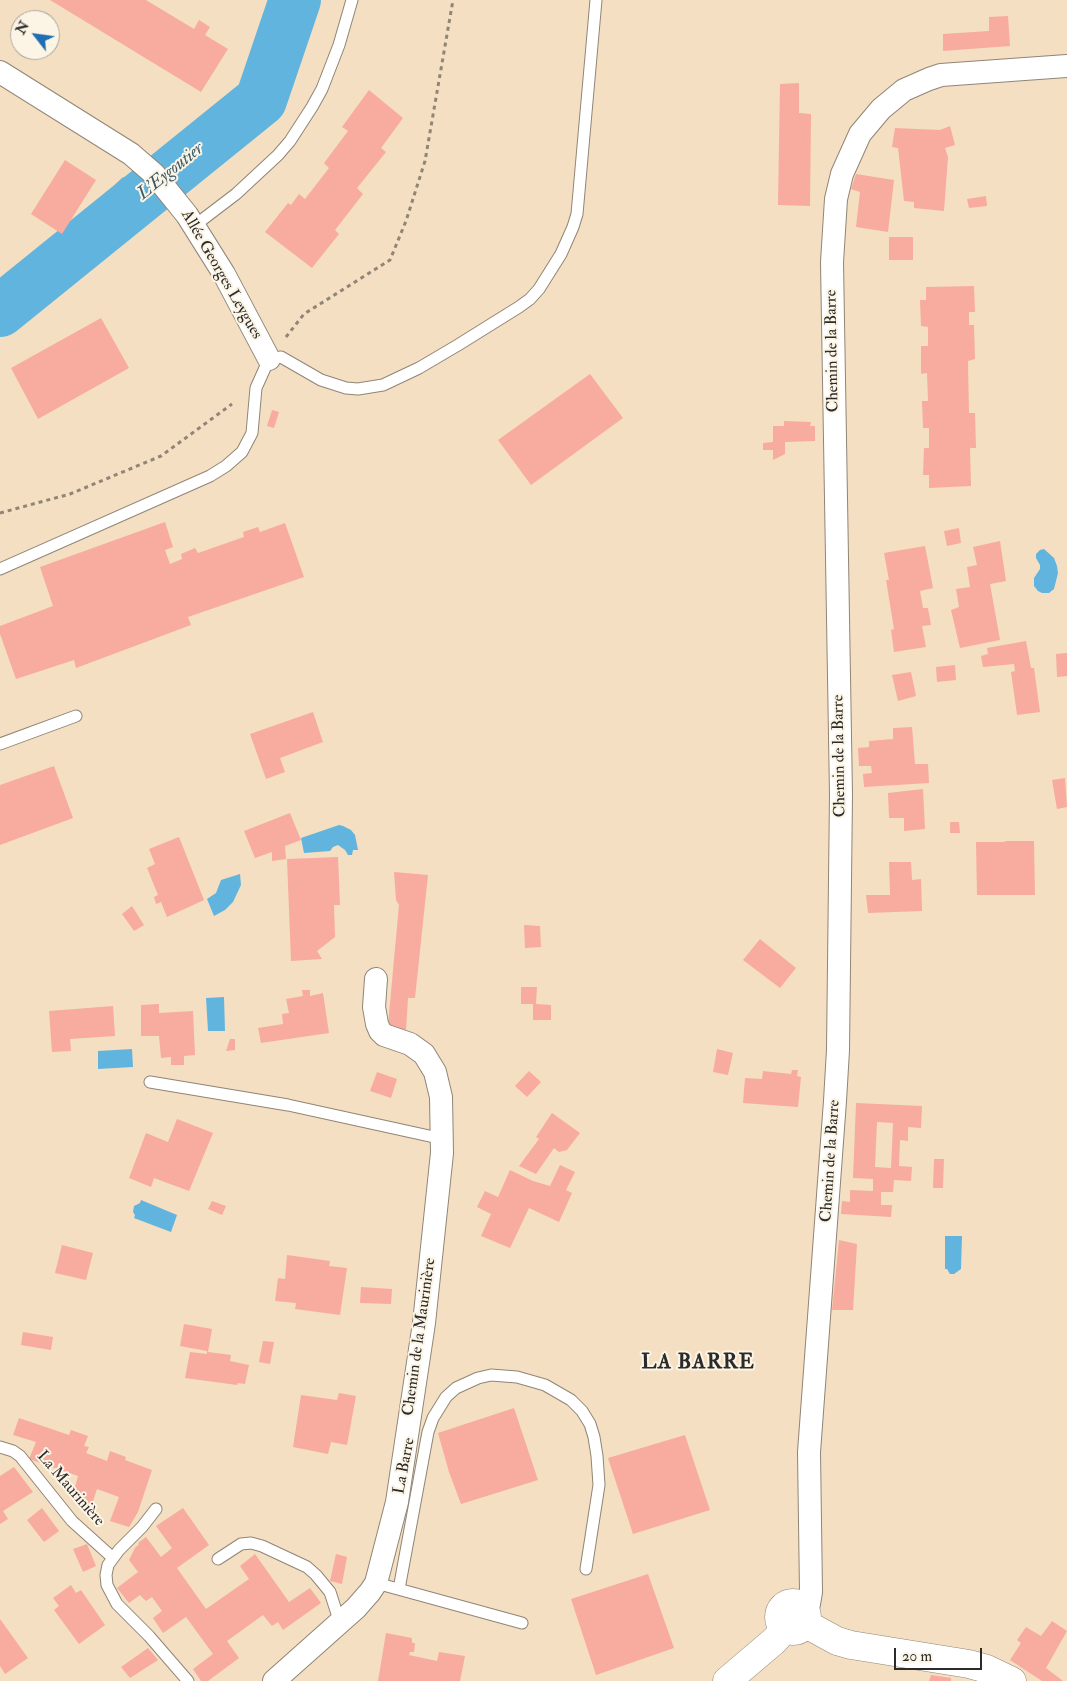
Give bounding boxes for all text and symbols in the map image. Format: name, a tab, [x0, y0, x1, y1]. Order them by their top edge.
north arrow	[10, 10, 60, 60]
text: N	[12, 18, 33, 37]
water label: L'Eygoutier	[133, 139, 209, 205]
street label: Allée Georges Leygues	[176, 207, 266, 343]
street label: Chemin de la Barre	[822, 289, 844, 413]
street label: Chemin de la Barre	[829, 694, 851, 818]
street label: Chemin de la Barre	[817, 1099, 845, 1223]
street label: Chemin de la Maurinière	[399, 1257, 441, 1417]
district label: LA BARRE	[640, 1350, 756, 1376]
street label: La Barre	[390, 1436, 420, 1496]
street label: La Maurinière	[32, 1447, 108, 1531]
scale bar	[897, 1638, 984, 1670]
text: 20 m	[902, 1647, 932, 1666]

